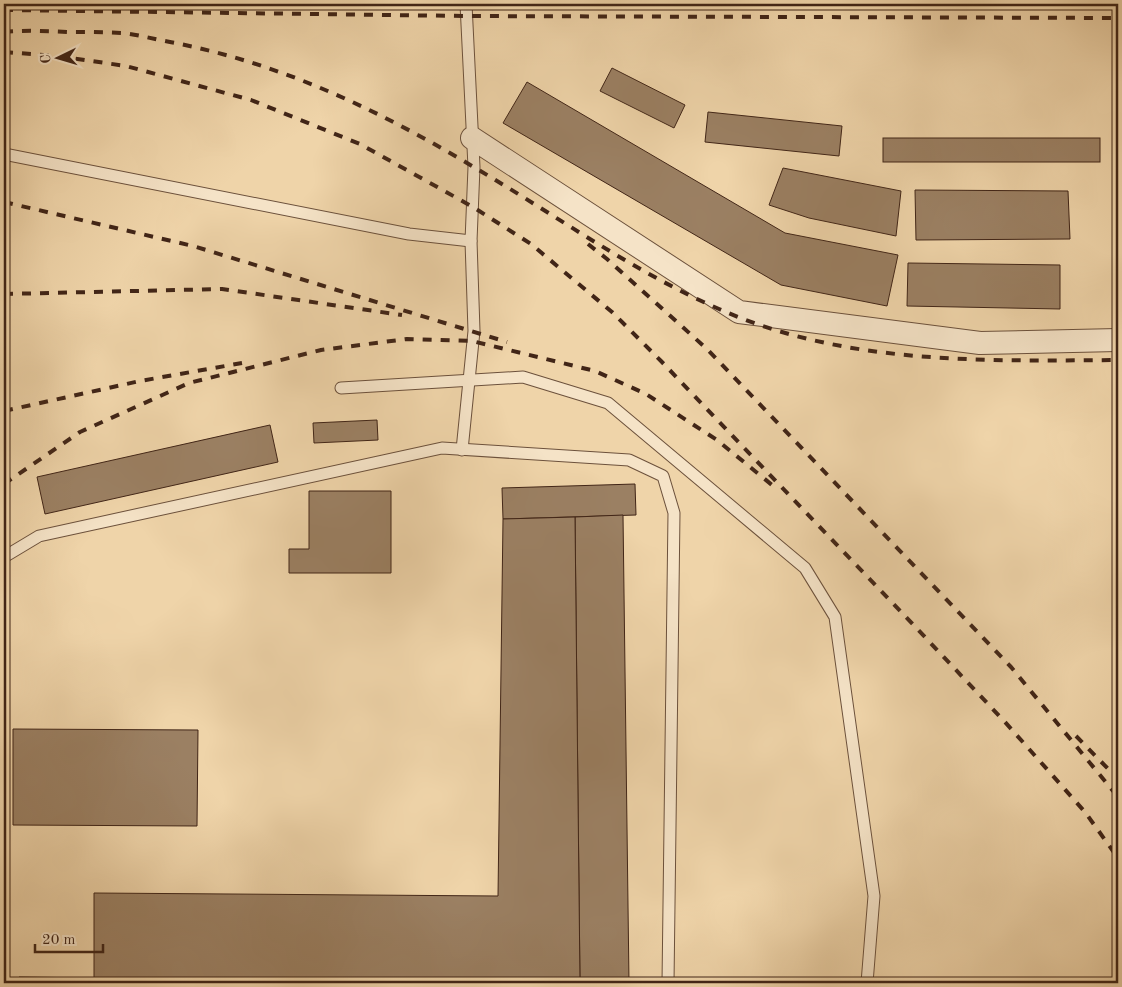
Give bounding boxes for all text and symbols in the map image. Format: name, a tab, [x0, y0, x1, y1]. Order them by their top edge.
north arrow	[32, 32, 82, 82]
text: С	[39, 54, 53, 64]
scale bar	[35, 922, 102, 954]
text: 20 m	[42, 933, 76, 948]

